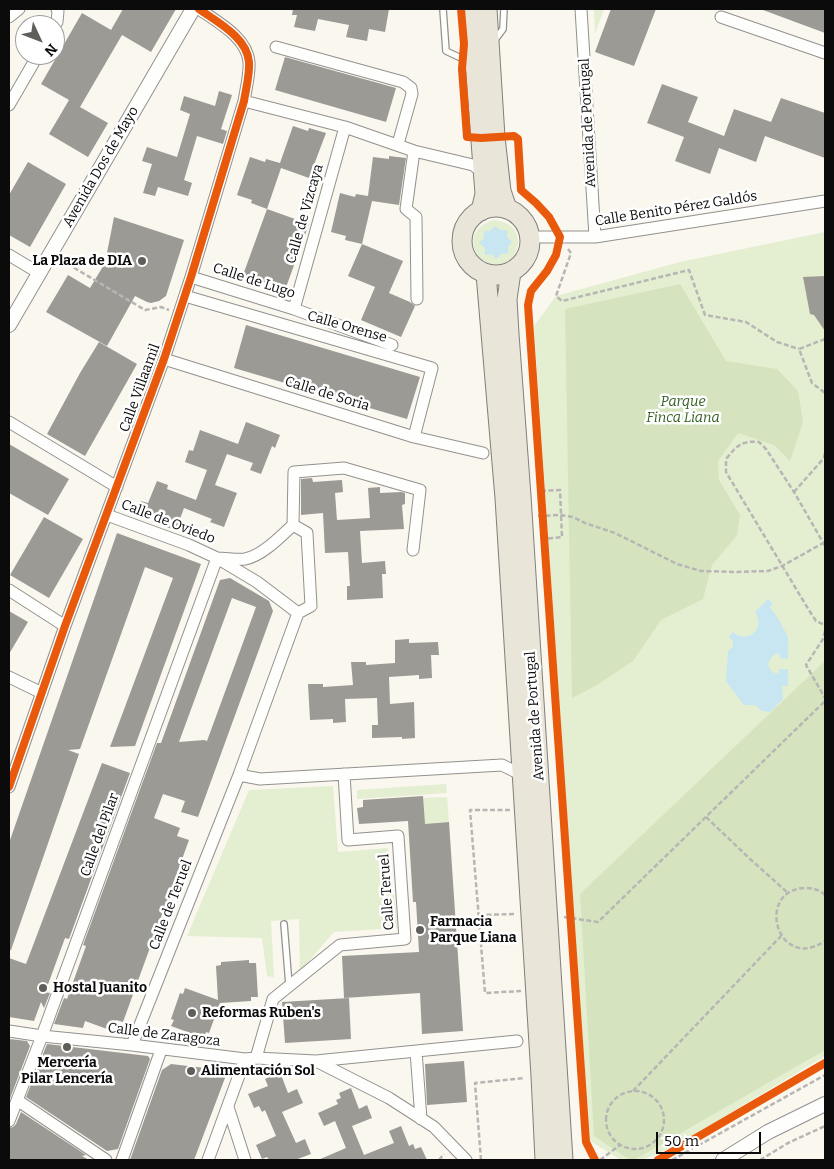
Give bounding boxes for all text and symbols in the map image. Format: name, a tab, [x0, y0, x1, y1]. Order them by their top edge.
north arrow	[15, 15, 65, 65]
text: N	[41, 40, 61, 60]
street label: Avenida de Portugal	[576, 58, 600, 188]
street label: Avenida Dos de Mayo	[60, 104, 142, 230]
street label: Calle de Vizcaya	[283, 162, 327, 266]
street label: Calle Benito Pérez Galdós	[594, 188, 758, 230]
place label: La Plaza de DIA	[33, 253, 132, 269]
marker: La Plaza de DIA	[136, 255, 148, 267]
street label: Calle de Lugo	[211, 260, 297, 302]
street label: Calle Orense	[305, 308, 389, 346]
street label: Calle Villaamil	[116, 341, 164, 435]
street label: Calle de Soria	[283, 373, 371, 415]
park label: Parque Finca Liana	[646, 394, 720, 427]
street label: Calle de Oviedo	[119, 496, 217, 548]
street label: Avenida de Portugal	[522, 651, 548, 781]
street label: Calle del Pilar	[77, 791, 123, 879]
street label: Calle Teruel	[376, 853, 398, 931]
street label: Calle de Teruel	[146, 857, 196, 953]
place label: Farmacia Parque Liana	[430, 914, 517, 946]
marker: Farmacia Parque Liana	[414, 924, 426, 936]
place label: Hostal Juanito	[53, 980, 147, 996]
marker: Hostal Juanito	[37, 982, 49, 994]
place label: Reformas Ruben's	[202, 1005, 321, 1021]
marker: Reformas Ruben's	[186, 1007, 198, 1019]
street label: Calle de Zaragoza	[107, 1020, 221, 1050]
marker: Mercería Pilar Lencería	[61, 1041, 73, 1053]
place label: Mercería Pilar Lencería	[21, 1055, 113, 1088]
place label: Alimentación Sol	[201, 1063, 315, 1079]
marker: Alimentación Sol	[185, 1065, 197, 1077]
scale bar	[659, 1122, 764, 1154]
text: 50 m	[664, 1132, 699, 1150]

